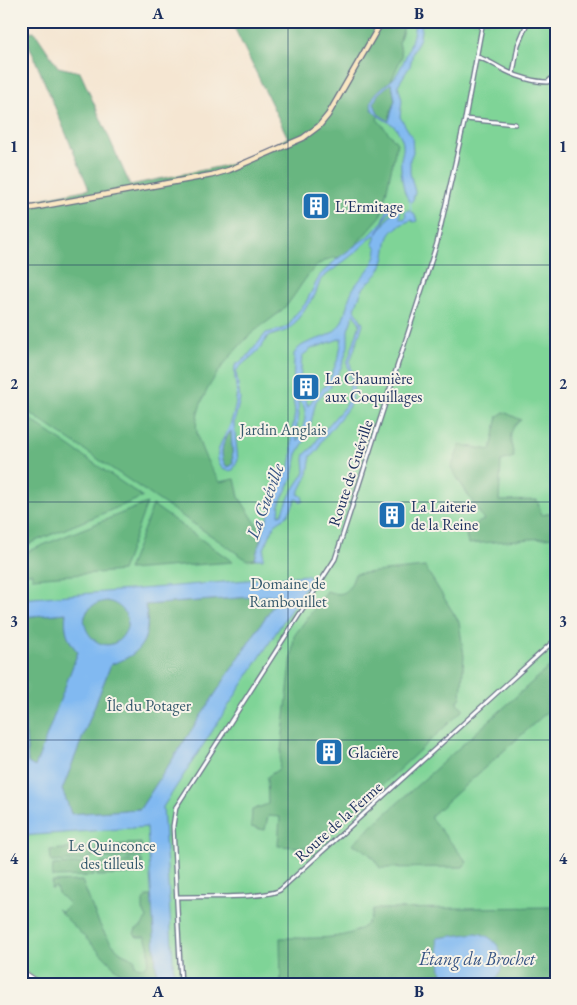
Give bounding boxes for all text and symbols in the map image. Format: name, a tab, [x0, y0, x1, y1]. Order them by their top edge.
text: A	[151, 3, 164, 24]
text: B	[414, 3, 424, 24]
text: 1	[10, 136, 18, 157]
text: 1	[559, 136, 567, 157]
building icon: L'Ermitage	[301, 191, 331, 221]
place label: L'Ermitage	[335, 196, 403, 217]
place label: La Chaumière aux Coquillages	[325, 368, 422, 407]
building icon: La Chaumière aux Coquillages	[291, 372, 321, 402]
text: 2	[10, 373, 19, 394]
text: 2	[559, 373, 568, 394]
street label: Route de Guéville	[323, 417, 378, 529]
park label: Jardin Anglais	[238, 419, 326, 440]
water label: La Guéville	[240, 459, 289, 543]
place label: La Laiterie de la Reine	[411, 496, 478, 535]
building icon: La Laiterie de la Reine	[377, 500, 407, 530]
park label: Domaine de Rambouillet	[249, 573, 327, 612]
text: 3	[10, 611, 18, 632]
text: 3	[559, 611, 567, 632]
park label: Île du Potager	[107, 695, 192, 716]
building icon: Glacière	[314, 737, 344, 767]
place label: Glacière	[348, 742, 398, 763]
street label: Route de la Ferme	[290, 776, 387, 866]
park label: Le Quinconce des tilleuls	[69, 835, 155, 874]
text: 4	[10, 848, 19, 869]
text: 4	[559, 848, 568, 869]
water label: Étang du Brochet	[418, 947, 536, 971]
text: A	[151, 981, 164, 1002]
text: B	[414, 981, 424, 1002]

